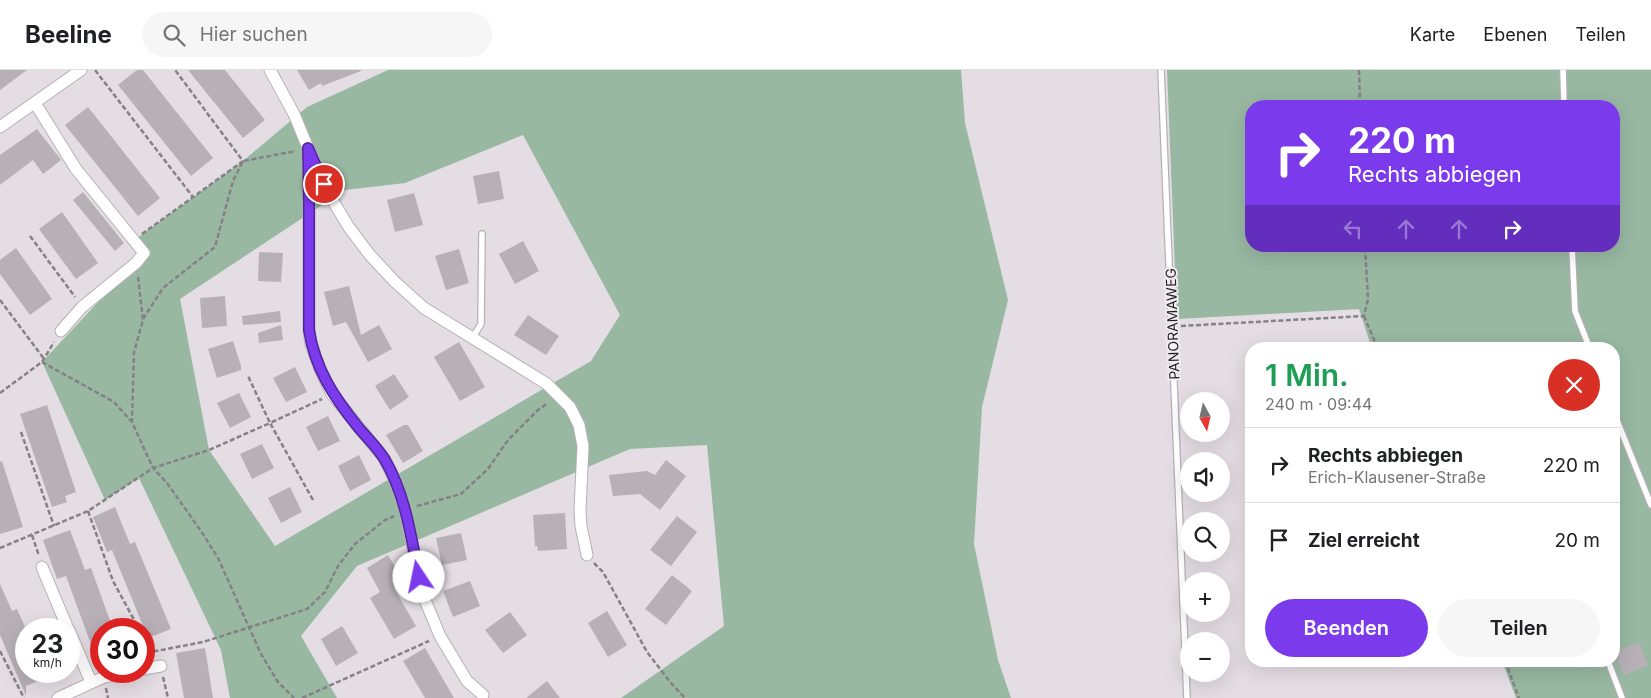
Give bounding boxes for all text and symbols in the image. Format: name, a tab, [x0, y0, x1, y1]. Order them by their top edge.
search box	[142, 12, 492, 57]
text: Beeline	[25, 20, 112, 49]
icon: search	[160, 21, 188, 49]
text: Hier suchen	[200, 23, 308, 46]
text: Karte	[1410, 24, 1455, 45]
text: Ebenen	[1483, 24, 1547, 45]
text: Teilen	[1575, 24, 1626, 45]
text: 220 m	[1348, 119, 1456, 161]
icon: right	[1265, 120, 1330, 185]
text: Rechts abbiegen	[1348, 161, 1522, 187]
pin	[303, 163, 345, 205]
icon: arrive	[310, 170, 338, 198]
icon: left	[1339, 215, 1367, 243]
icon: ahead	[1392, 215, 1420, 243]
icon: ahead	[1445, 215, 1473, 243]
icon: right	[1498, 215, 1526, 243]
street label: PANORAMAWEG	[1162, 268, 1182, 380]
text: 1 Min.	[1265, 357, 1349, 393]
button: close	[1548, 359, 1600, 411]
north arrow	[1180, 392, 1230, 442]
map controls	[1180, 392, 1230, 682]
text: 240 m · 09:44	[1265, 394, 1372, 414]
text: Rechts abbiegen	[1308, 444, 1463, 467]
icon: right	[1265, 451, 1293, 479]
button: sound	[1180, 452, 1230, 502]
text: 220 m	[1543, 454, 1600, 477]
text: Erich-Klausener-Straße	[1308, 467, 1486, 487]
button: search	[1180, 512, 1230, 562]
icon: arrive	[1265, 526, 1293, 554]
text: Ziel erreicht	[1308, 529, 1420, 552]
text: 20 m	[1554, 529, 1600, 552]
position arrow	[392, 550, 444, 602]
button: +	[1180, 572, 1230, 622]
button: Beenden	[1265, 599, 1428, 657]
button: Teilen	[1438, 599, 1600, 657]
speed limit sign: 30	[90, 618, 155, 683]
text: 23	[32, 629, 63, 659]
button: −	[1180, 632, 1230, 682]
text: km/h	[33, 655, 62, 670]

